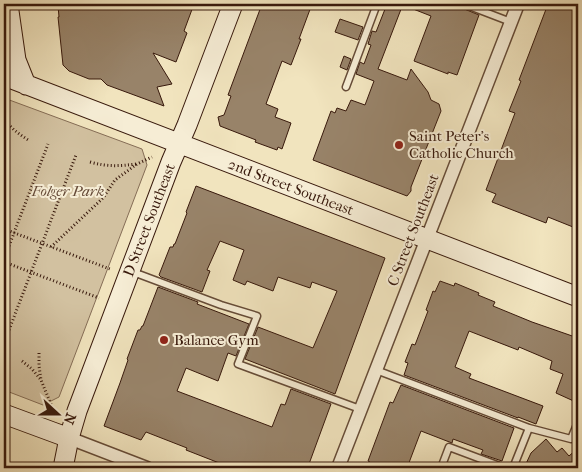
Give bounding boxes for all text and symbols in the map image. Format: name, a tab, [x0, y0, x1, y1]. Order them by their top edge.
place label: Saint Peter's Catholic Church	[409, 127, 514, 162]
marker: Saint Peter's Catholic Church	[393, 139, 405, 151]
street label: 2nd Street Southeast	[226, 155, 357, 219]
street label: D Street Southeast	[119, 160, 179, 279]
street label: C Street Southeast	[383, 171, 443, 289]
park label: Folger Park	[31, 182, 104, 200]
place label: Balance Gym	[174, 331, 259, 349]
marker: Balance Gym	[158, 334, 170, 346]
north arrow	[32, 390, 82, 440]
text: N	[60, 410, 80, 427]

